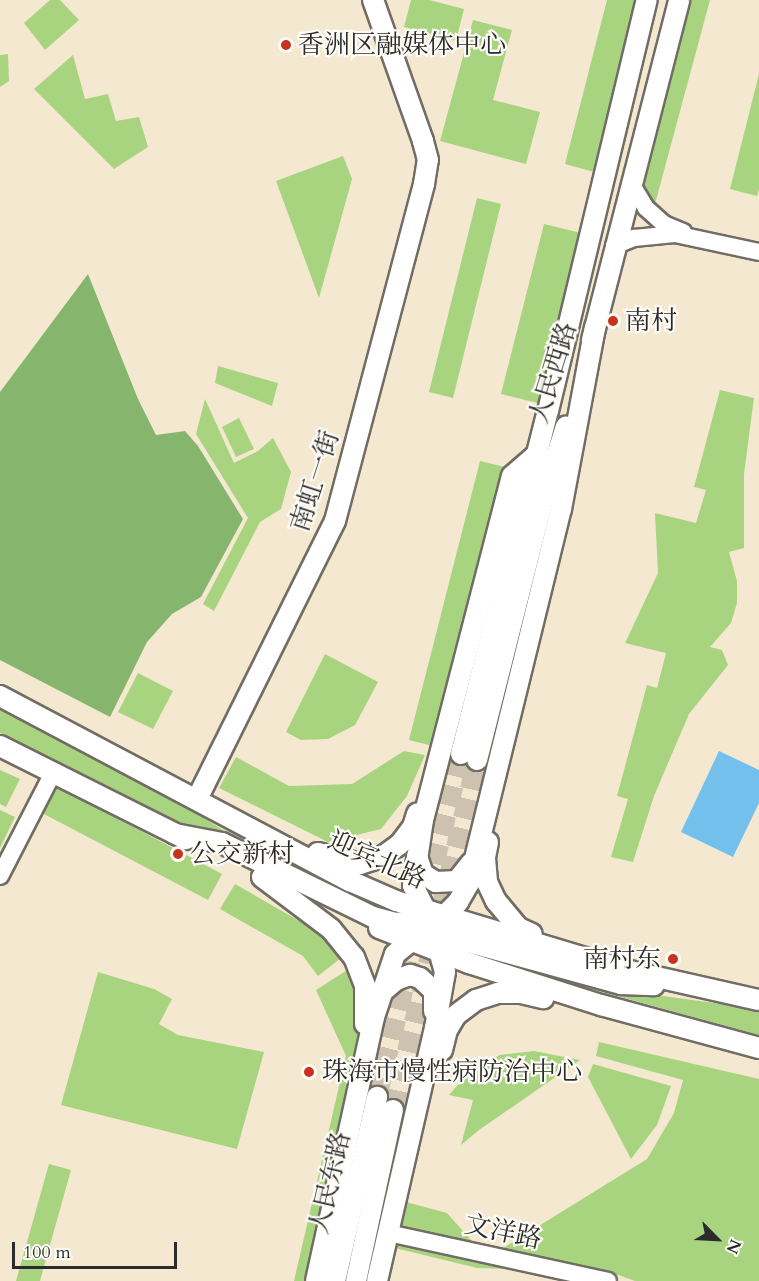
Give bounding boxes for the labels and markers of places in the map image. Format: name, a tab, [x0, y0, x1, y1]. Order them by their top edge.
place label: 香洲区融媒体中心	[298, 29, 506, 61]
marker: 香洲区融媒体中心	[279, 38, 293, 52]
place label: 南村	[625, 305, 677, 337]
marker: 南村	[606, 314, 620, 328]
place label: 公交新村	[190, 838, 294, 870]
marker: 公交新村	[171, 847, 185, 861]
place label: 南村东	[583, 943, 661, 975]
marker: 南村东	[666, 952, 680, 966]
place label: 珠海市慢性病防治中心	[322, 1056, 582, 1088]
marker: 珠海市慢性病防治中心	[300, 1063, 318, 1081]

